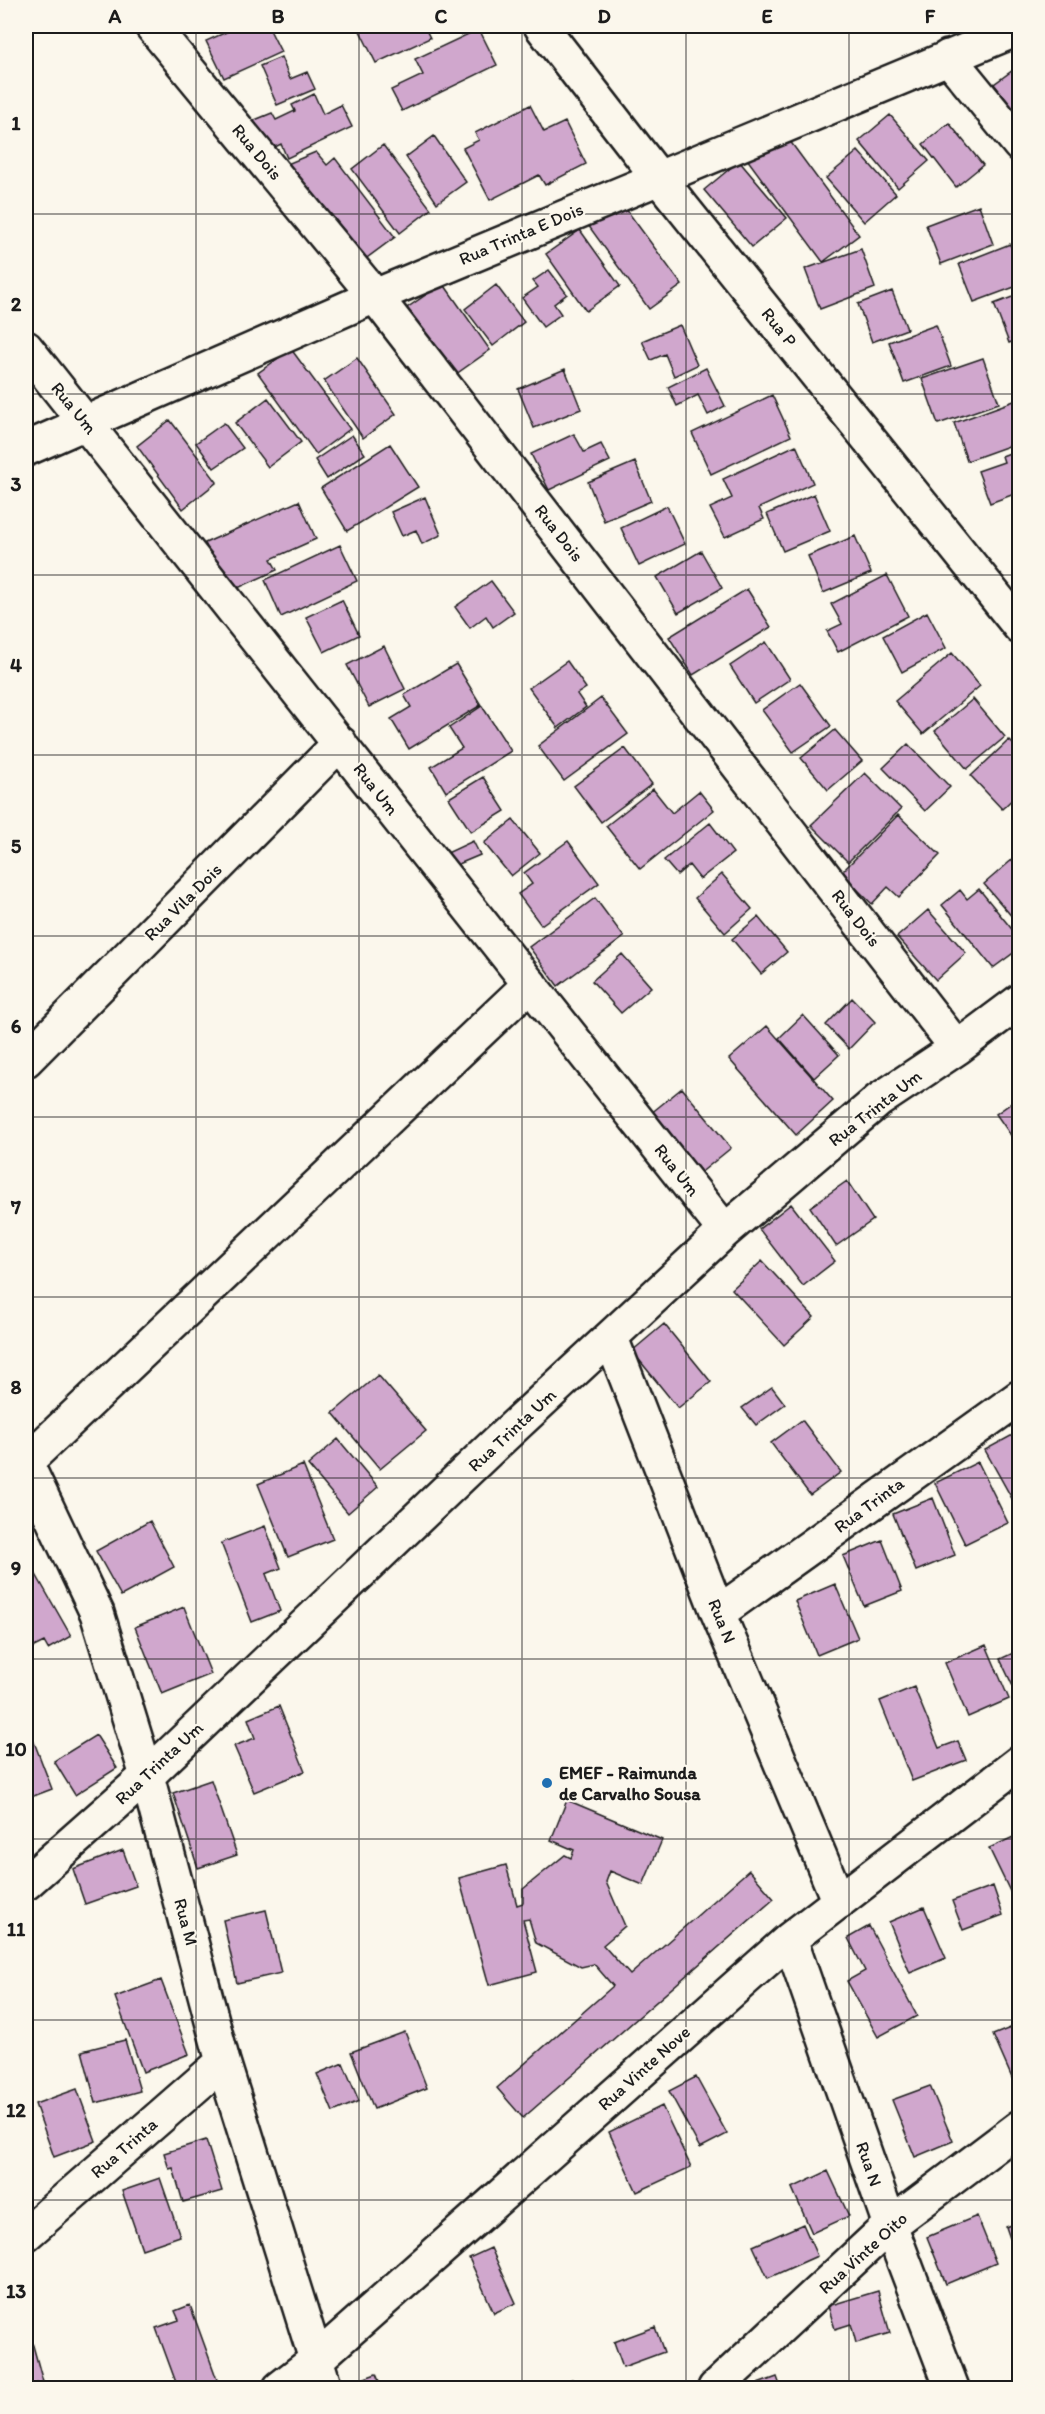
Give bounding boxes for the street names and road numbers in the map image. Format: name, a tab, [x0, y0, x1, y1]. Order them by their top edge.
street label: Rua Dois	[227, 119, 287, 185]
street label: Rua Trinta E Dois	[456, 198, 586, 270]
street label: Rua P	[757, 303, 801, 351]
street label: Rua Um	[46, 377, 102, 439]
street label: Rua Dois	[530, 500, 588, 566]
street label: Rua Um	[349, 758, 403, 820]
street label: Rua Vila Dois	[139, 858, 227, 946]
street label: Rua Dois	[827, 885, 885, 951]
street label: Rua Trinta Um	[824, 1065, 926, 1151]
street label: Rua Um	[650, 1139, 704, 1201]
street label: Rua Trinta Um	[463, 1384, 561, 1476]
street label: Rua Trinta	[830, 1472, 909, 1538]
street label: Rua N	[703, 1596, 741, 1646]
street label: Rua Trinta Um	[110, 1717, 208, 1809]
street label: Rua M	[169, 1896, 203, 1948]
street label: Rua Vinte Nove	[593, 2021, 695, 2115]
street label: Rua Trinta	[86, 2113, 162, 2183]
street label: Rua N	[851, 2139, 887, 2189]
street label: Rua Vinte Oito	[814, 2207, 912, 2299]

